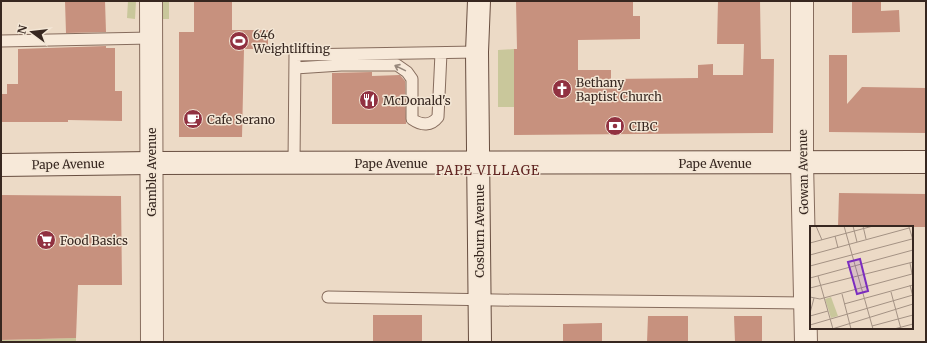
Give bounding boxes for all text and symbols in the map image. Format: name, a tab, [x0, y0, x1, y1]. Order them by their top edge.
north arrow	[12, 12, 52, 52]
text: N	[14, 23, 30, 35]
place label: 646 Weightlifting	[252, 27, 331, 56]
sports icon: 646 Weightlifting	[228, 30, 250, 52]
one-way arrow	[394, 64, 406, 71]
place label: Bethany Baptist Church	[576, 75, 662, 104]
church icon: Bethany Baptist Church	[551, 78, 573, 100]
restaurant icon: McDonald's	[358, 89, 380, 111]
place label: McDonald's	[383, 93, 451, 108]
cafe icon: Cafe Serano	[182, 108, 204, 130]
place label: Cafe Serano	[207, 112, 275, 127]
bank icon: CIBC	[604, 115, 626, 137]
place label: CIBC	[629, 119, 658, 134]
street label: Gamble Avenue	[144, 128, 159, 216]
street label: Gowan Avenue	[795, 129, 811, 215]
street label: Pape Avenue	[31, 156, 105, 172]
street label: Pape Avenue	[355, 156, 427, 171]
street label: Pape Avenue	[679, 156, 751, 171]
district label: PAPE VILLAGE	[436, 162, 540, 179]
street label: Cosburn Avenue	[472, 184, 487, 278]
inset map	[810, 226, 913, 329]
supermarket icon: Food Basics	[35, 229, 57, 251]
place label: Food Basics	[60, 233, 128, 248]

